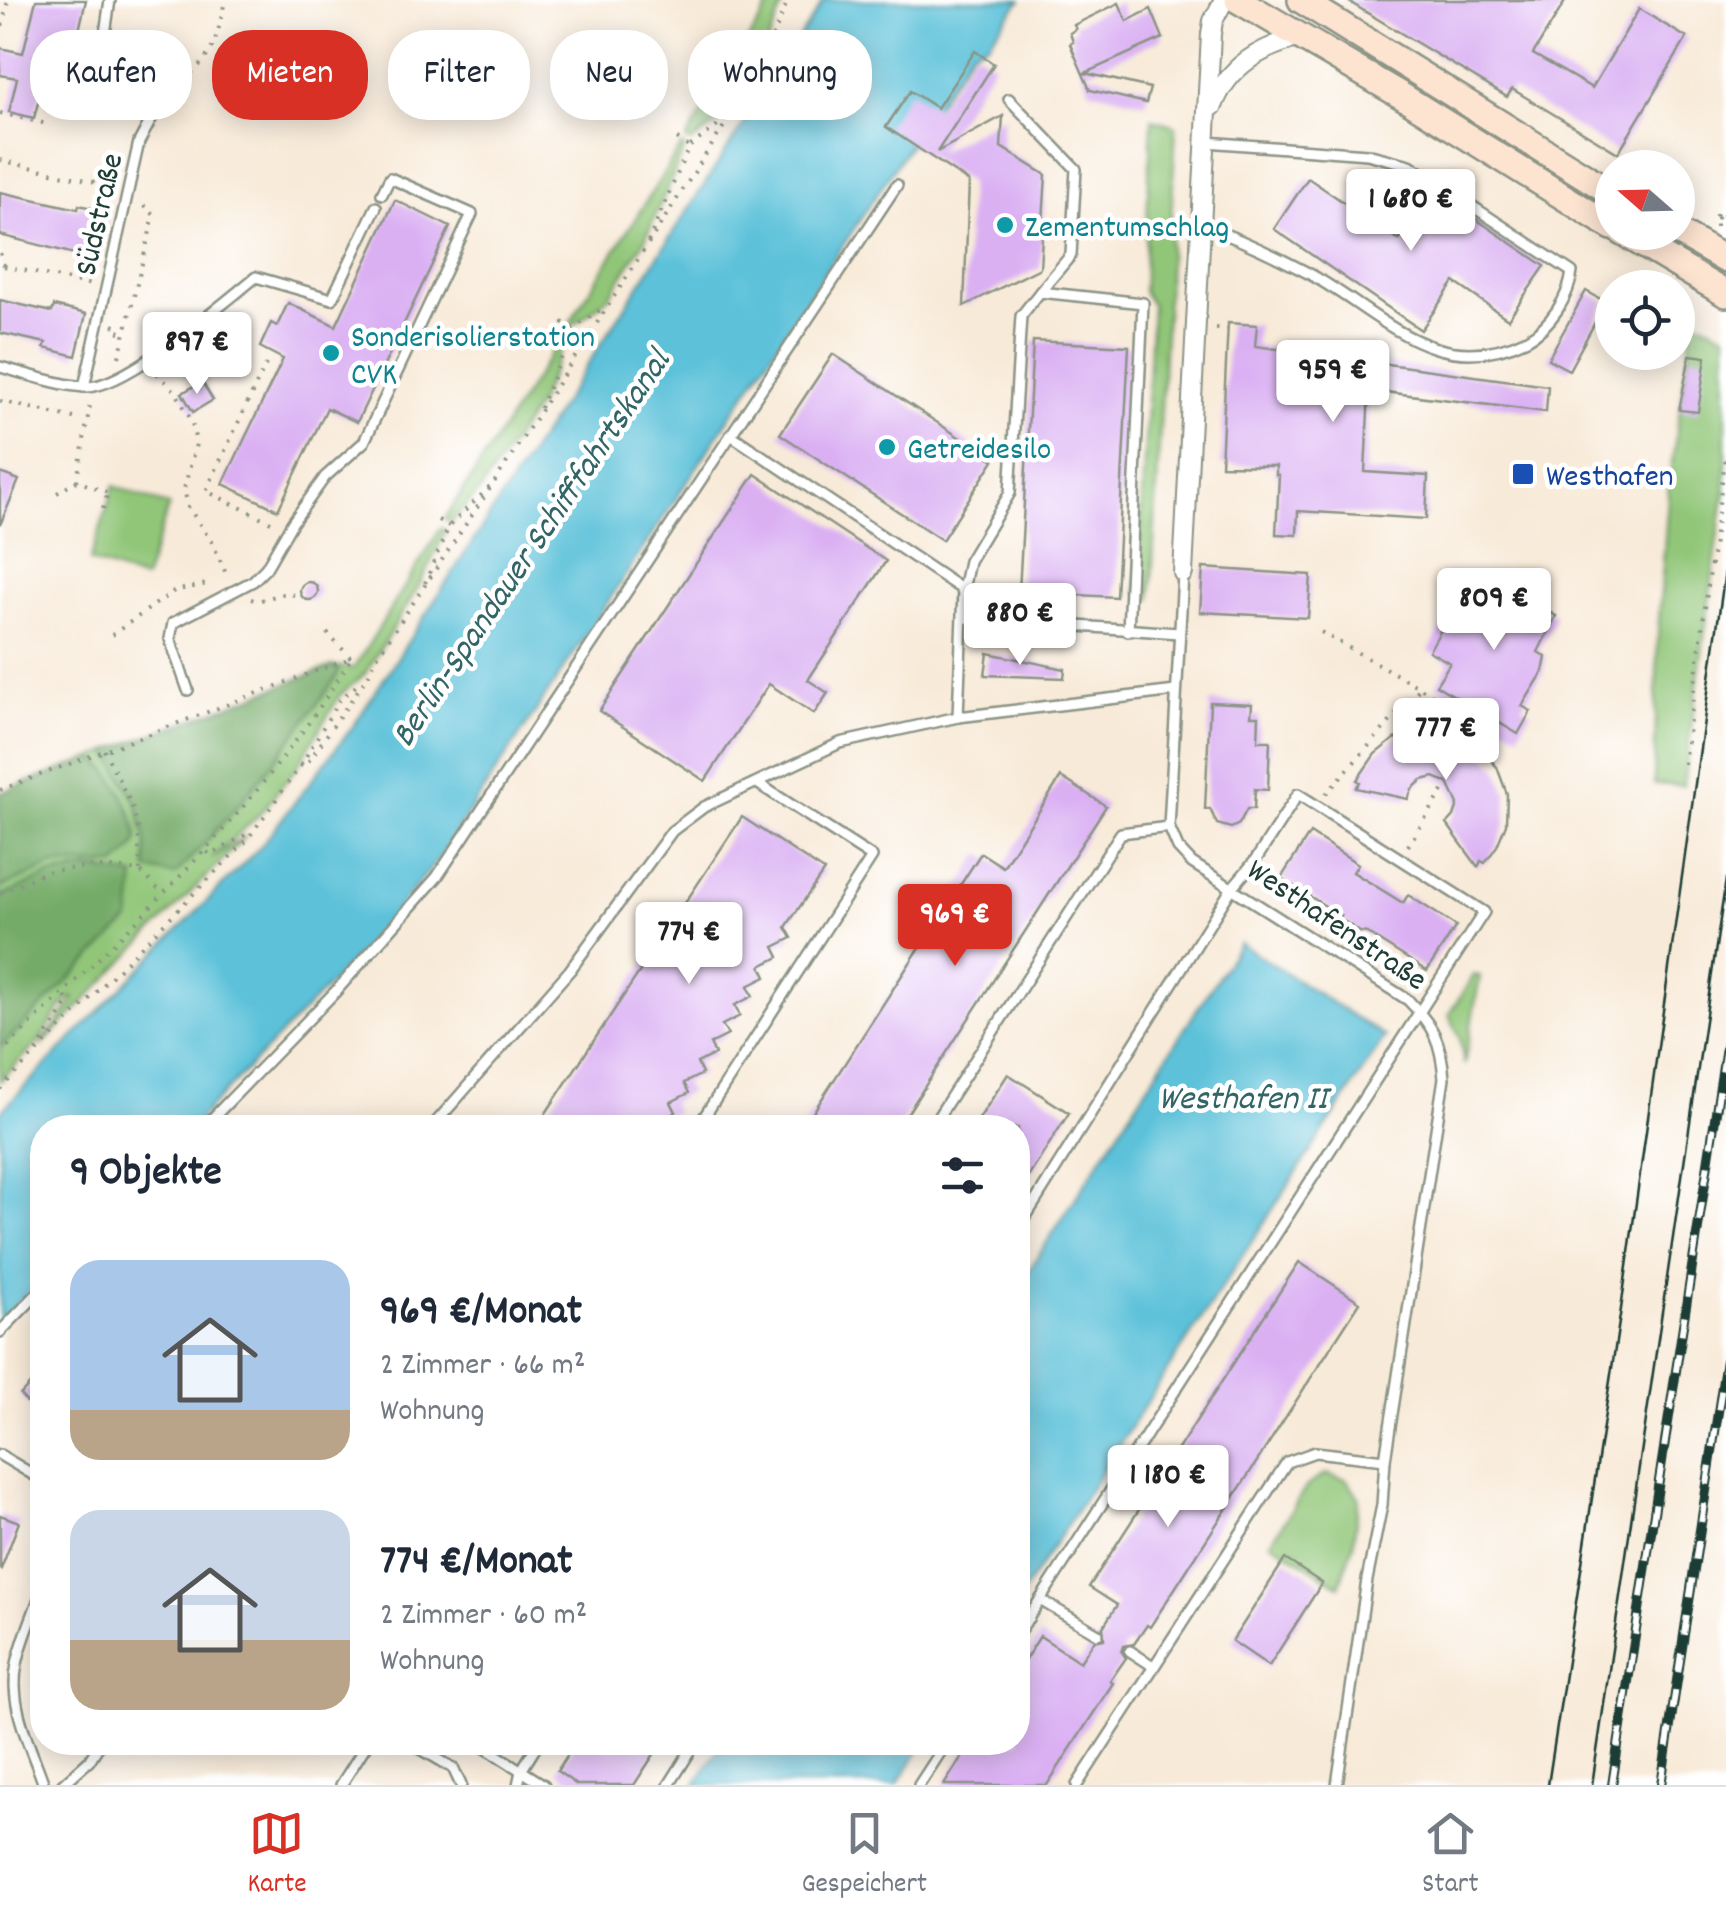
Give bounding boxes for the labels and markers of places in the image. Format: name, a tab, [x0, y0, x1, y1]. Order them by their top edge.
pin: 1 680 €	[1319, 169, 1503, 254]
place label: Zementumschlag	[1025, 207, 1229, 253]
marker: Zementumschlag	[994, 214, 1016, 236]
pin: 897 €	[127, 312, 267, 397]
place label: Sonderisolierstation CVK	[351, 317, 595, 400]
pin: 959 €	[1263, 340, 1403, 425]
marker: Sonderisolierstation CVK	[320, 342, 342, 364]
place label: Getreidesilo	[907, 429, 1051, 475]
marker: Getreidesilo	[876, 436, 898, 458]
place label: Westhafen	[1546, 456, 1674, 502]
marker: Westhafen	[1510, 461, 1536, 487]
pin: 809 €	[1424, 568, 1564, 653]
pin: 880 €	[950, 583, 1090, 668]
pin: 777 €	[1376, 698, 1516, 783]
pin: 969 €	[885, 884, 1025, 969]
pin: 774 €	[619, 902, 759, 987]
pin: 1 180 €	[1076, 1445, 1260, 1530]

